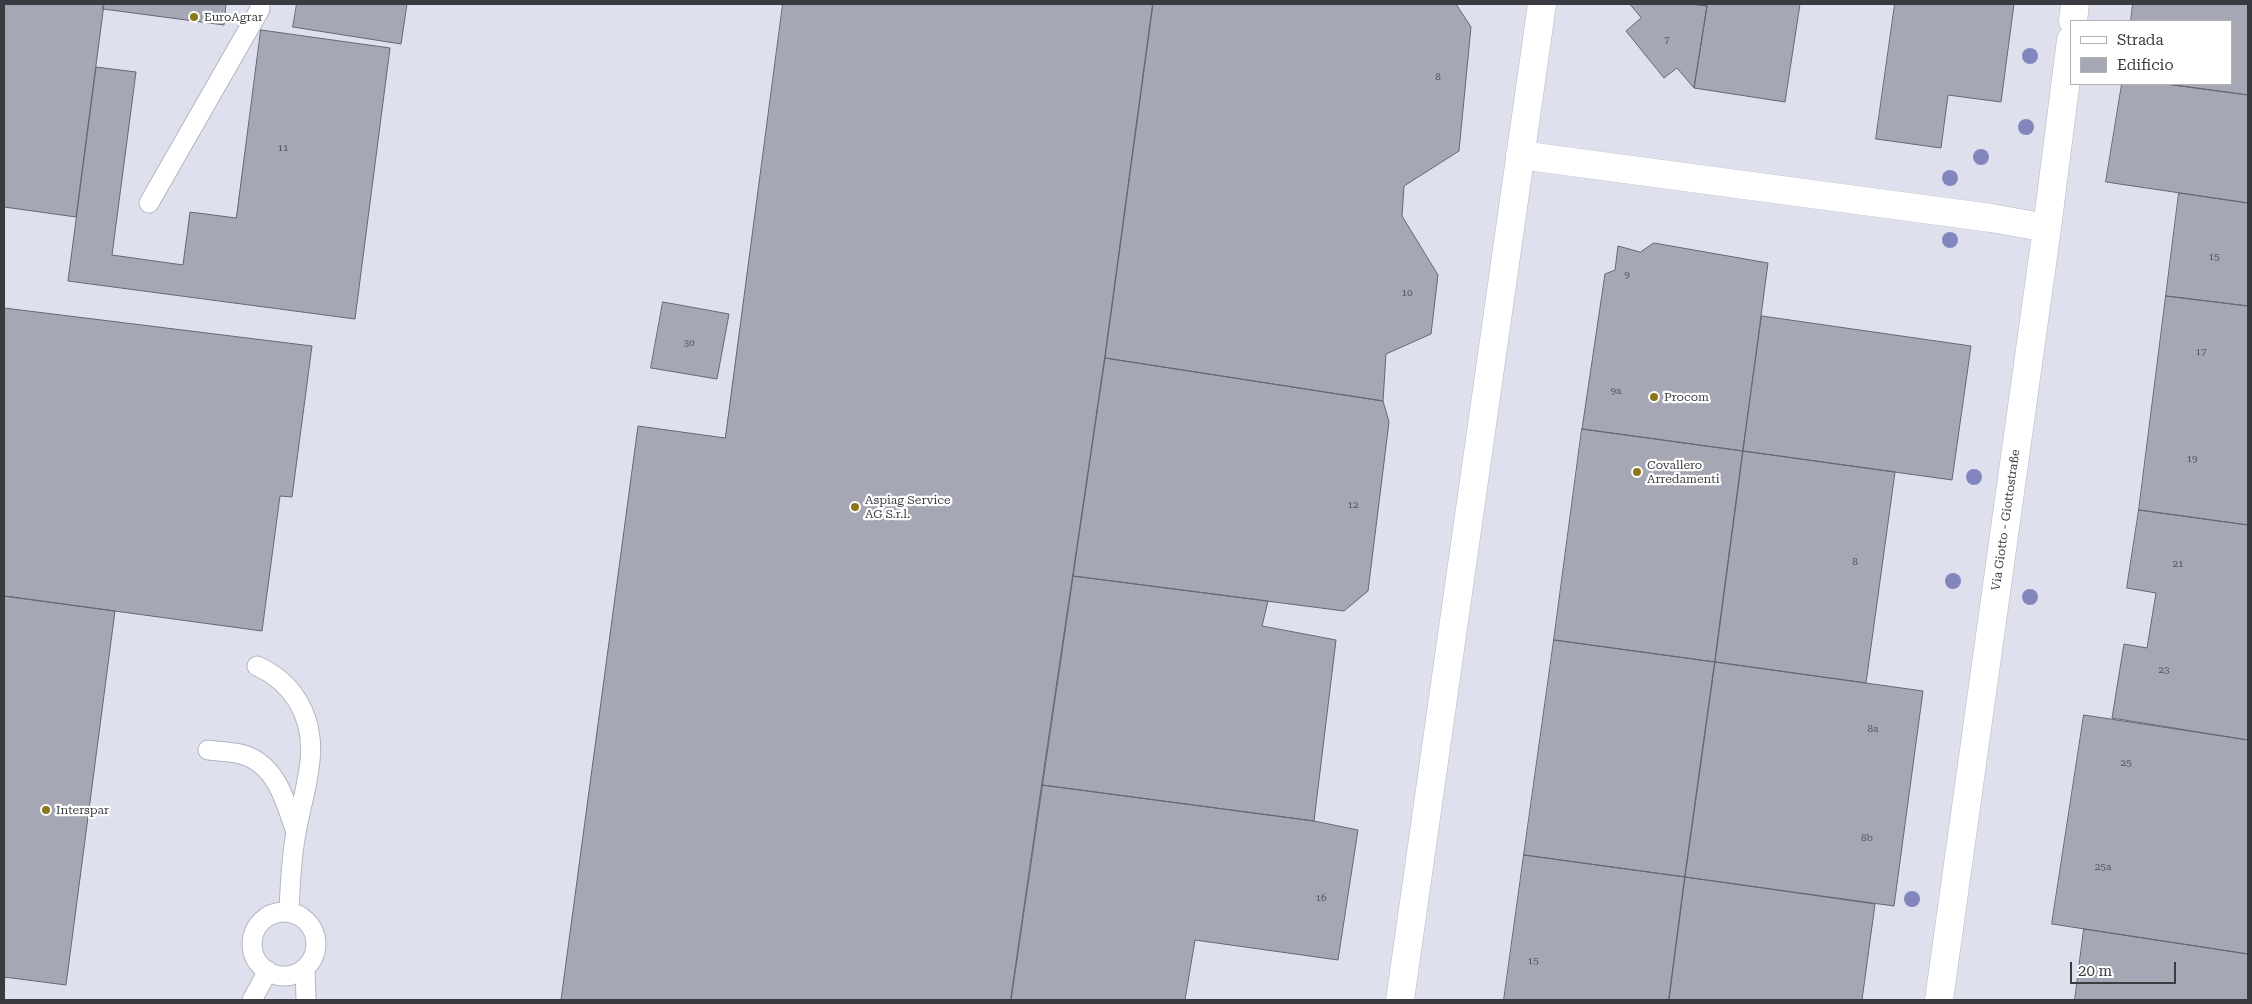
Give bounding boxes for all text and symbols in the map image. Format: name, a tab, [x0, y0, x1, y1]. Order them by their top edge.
place label: EuroAgrar	[204, 10, 263, 24]
marker: EuroAgrar	[188, 11, 200, 23]
legend	[2070, 20, 2232, 85]
text: Strada	[2117, 31, 2164, 49]
house number: 7	[1664, 34, 1670, 46]
text: Edificio	[2117, 56, 2174, 74]
house number: 8	[1435, 71, 1441, 83]
house number: 11	[277, 142, 289, 154]
house number: 15	[2208, 251, 2220, 263]
house number: 9	[1624, 269, 1630, 281]
house number: 10	[1401, 287, 1413, 299]
house number: 30	[683, 337, 695, 349]
house number: 17	[2195, 346, 2207, 358]
house number: 9a	[1610, 385, 1622, 397]
place label: Procom	[1664, 390, 1709, 404]
marker: Procom	[1648, 391, 1660, 403]
street label: Via Giotto - Giottostraße	[1989, 449, 2023, 591]
house number: 19	[2186, 453, 2198, 465]
place label: Covallero Arredamenti	[1647, 458, 1720, 486]
marker: Covallero Arredamenti	[1631, 466, 1643, 478]
place label: Aspiag Service AG S.r.l.	[865, 493, 951, 521]
house number: 12	[1347, 499, 1359, 511]
marker: Aspiag Service AG S.r.l.	[849, 501, 861, 513]
house number: 8	[1852, 556, 1858, 568]
house number: 21	[2172, 558, 2184, 570]
house number: 23	[2158, 664, 2170, 676]
house number: 8a	[1867, 723, 1879, 735]
house number: 25	[2120, 757, 2132, 769]
place label: Interspar	[56, 803, 109, 817]
marker: Interspar	[40, 804, 52, 816]
house number: 8b	[1861, 832, 1873, 844]
house number: 25a	[2095, 861, 2111, 873]
house number: 16	[1315, 892, 1327, 904]
scale bar	[2072, 952, 2178, 984]
house number: 15	[1527, 955, 1539, 967]
text: 20 m	[2078, 962, 2112, 980]

